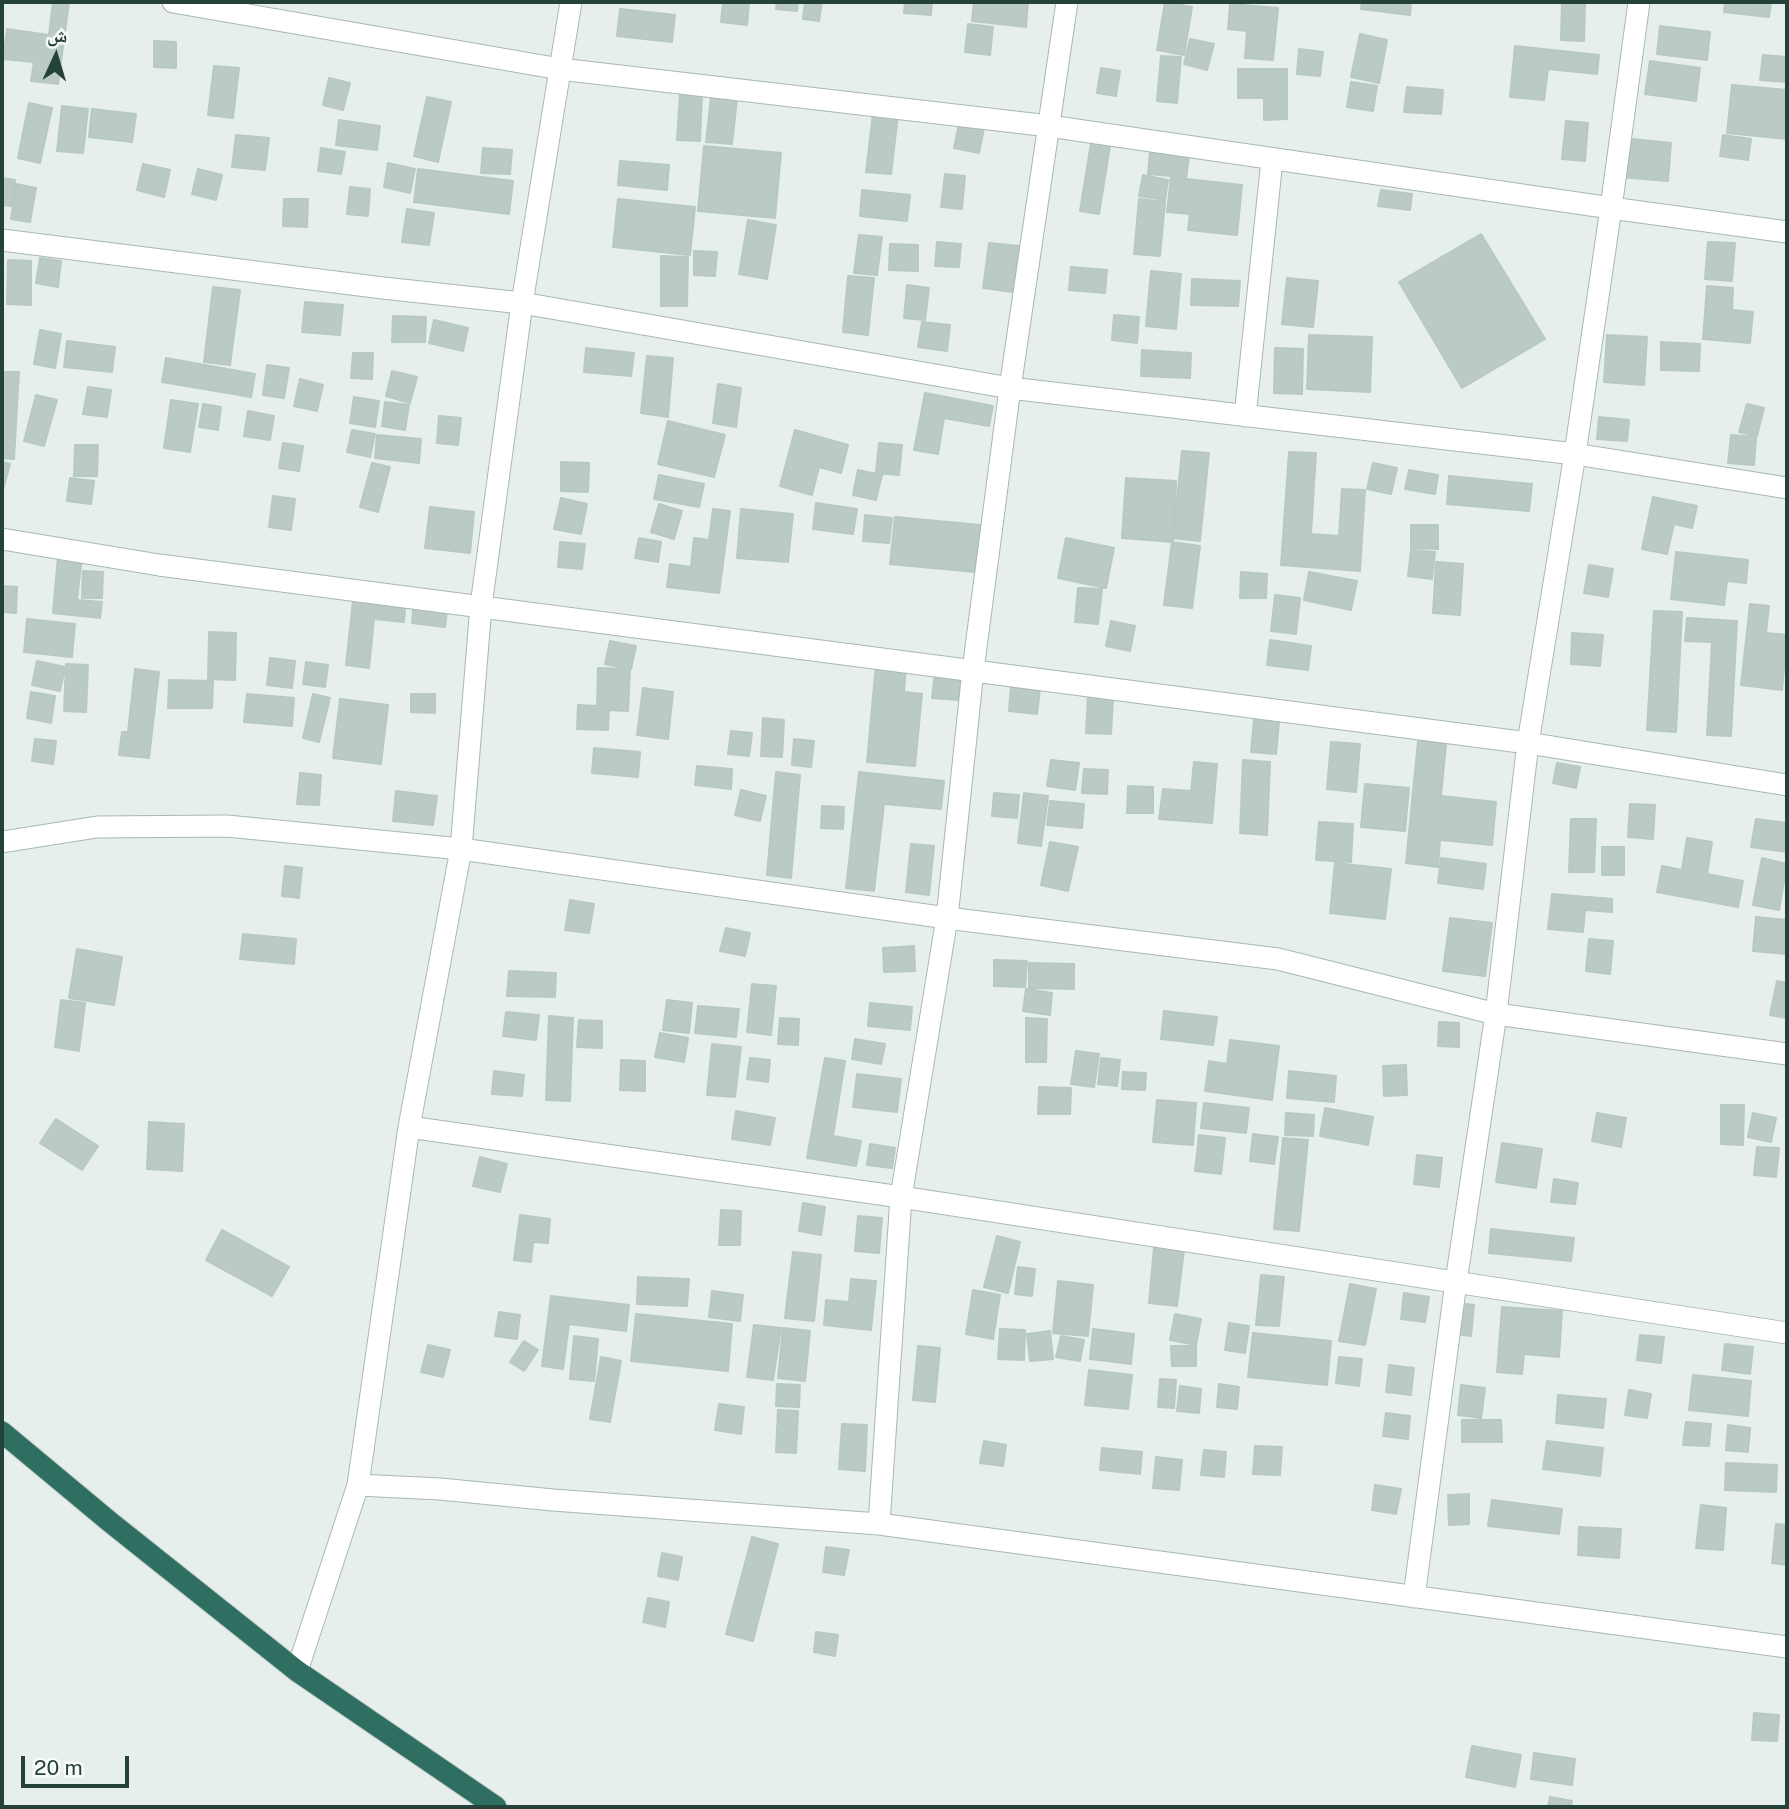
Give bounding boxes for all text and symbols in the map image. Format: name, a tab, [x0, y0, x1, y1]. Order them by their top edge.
north arrow	[21, 21, 91, 91]
text: ش	[47, 23, 68, 47]
scale bar	[24, 1742, 133, 1786]
text: 20 m	[34, 1755, 83, 1780]

